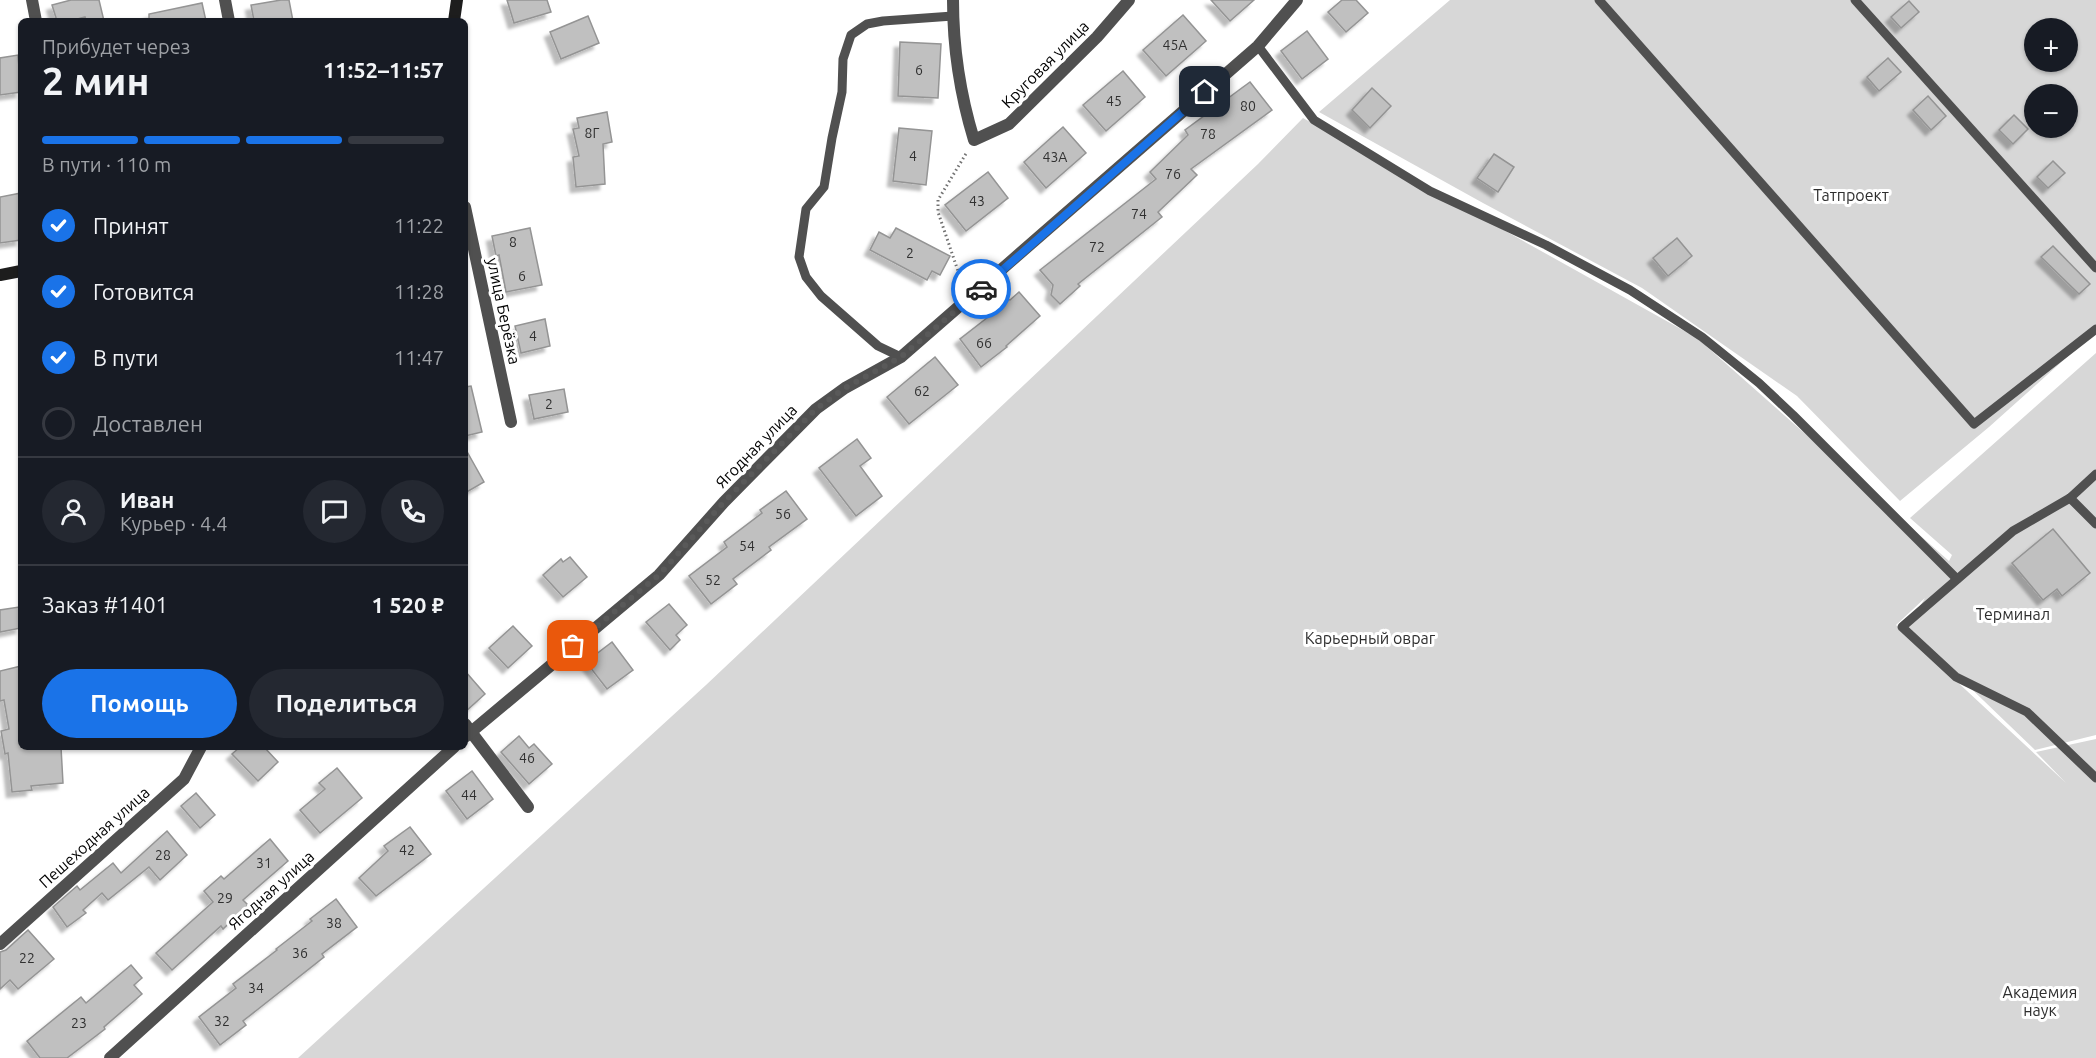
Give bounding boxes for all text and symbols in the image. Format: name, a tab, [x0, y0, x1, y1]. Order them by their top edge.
street label: Круговая улица	[998, 17, 1092, 111]
map controls	[2024, 18, 2078, 138]
button: +	[2024, 18, 2078, 72]
text: Прибудет через	[42, 35, 190, 58]
house number: 45А	[1163, 37, 1187, 53]
text: 11:52–11:57	[323, 57, 444, 82]
text: 2 мин	[42, 59, 150, 102]
house number: 6	[915, 62, 923, 78]
pin	[1179, 66, 1230, 117]
icon: home	[1188, 75, 1221, 108]
button: −	[2024, 84, 2078, 138]
house number: 45	[1106, 93, 1122, 109]
house number: 80	[1240, 98, 1256, 114]
house number: 8Г	[585, 125, 599, 141]
house number: 78	[1200, 126, 1216, 142]
house number: 4	[909, 148, 917, 164]
house number: 43А	[1043, 149, 1067, 165]
text: В пути · 110 m	[42, 153, 171, 176]
house number: 76	[1165, 166, 1181, 182]
park label: Татпроект	[1813, 186, 1889, 204]
house number: 43	[969, 193, 985, 209]
house number: 74	[1131, 206, 1147, 222]
icon: check	[42, 209, 75, 242]
text: Принят	[93, 213, 169, 238]
text: 11:22	[394, 214, 444, 237]
house number: 8	[509, 234, 517, 250]
house number: 72	[1089, 239, 1105, 255]
house number: 2	[906, 245, 914, 261]
street label: улица Берёзка	[484, 256, 524, 366]
courier	[951, 259, 1011, 319]
house number: 6	[518, 268, 526, 284]
icon: car	[965, 273, 998, 306]
icon: check	[42, 275, 75, 308]
text: Готовится	[93, 279, 194, 304]
text: 11:28	[394, 280, 444, 303]
house number: 4	[529, 328, 537, 344]
house number: 66	[976, 335, 992, 351]
icon: check	[42, 341, 75, 374]
text: В пути	[93, 345, 159, 370]
text: 11:47	[394, 346, 444, 369]
house number: 62	[914, 383, 930, 399]
house number: 2	[545, 396, 553, 412]
street label: Ягодная улица	[712, 401, 800, 491]
text: Доставлен	[93, 411, 203, 436]
button: person	[42, 480, 105, 543]
button: chat	[303, 480, 366, 543]
button: phone	[381, 480, 444, 543]
text: Иван	[120, 487, 174, 512]
house number: 56	[775, 506, 791, 522]
text: Курьер · 4.4	[120, 512, 227, 535]
house number: 54	[739, 538, 755, 554]
house number: 52	[705, 572, 721, 588]
text: Заказ #1401	[42, 592, 168, 617]
text: 1 520 ₽	[372, 592, 444, 617]
park label: Терминал	[1976, 605, 2050, 623]
pin	[547, 620, 598, 671]
icon: bag	[556, 629, 589, 662]
park label: Карьерный овраг	[1305, 629, 1436, 647]
button: Помощь	[42, 669, 237, 738]
button: Поделиться	[249, 669, 444, 738]
house number: 46	[519, 750, 535, 766]
street label: Пешеходная улица	[35, 783, 153, 891]
house number: 44	[461, 787, 477, 803]
house number: 42	[399, 842, 415, 858]
house number: 28	[155, 847, 171, 863]
street label: Ягодная улица	[225, 847, 317, 933]
house number: 31	[256, 855, 272, 871]
house number: 29	[217, 890, 233, 906]
house number: 38	[326, 915, 342, 931]
house number: 36	[292, 945, 308, 961]
house number: 22	[19, 950, 35, 966]
house number: 34	[248, 980, 264, 996]
park label: Академия наук	[2003, 983, 2077, 1019]
house number: 32	[214, 1013, 230, 1029]
house number: 23	[71, 1015, 87, 1031]

